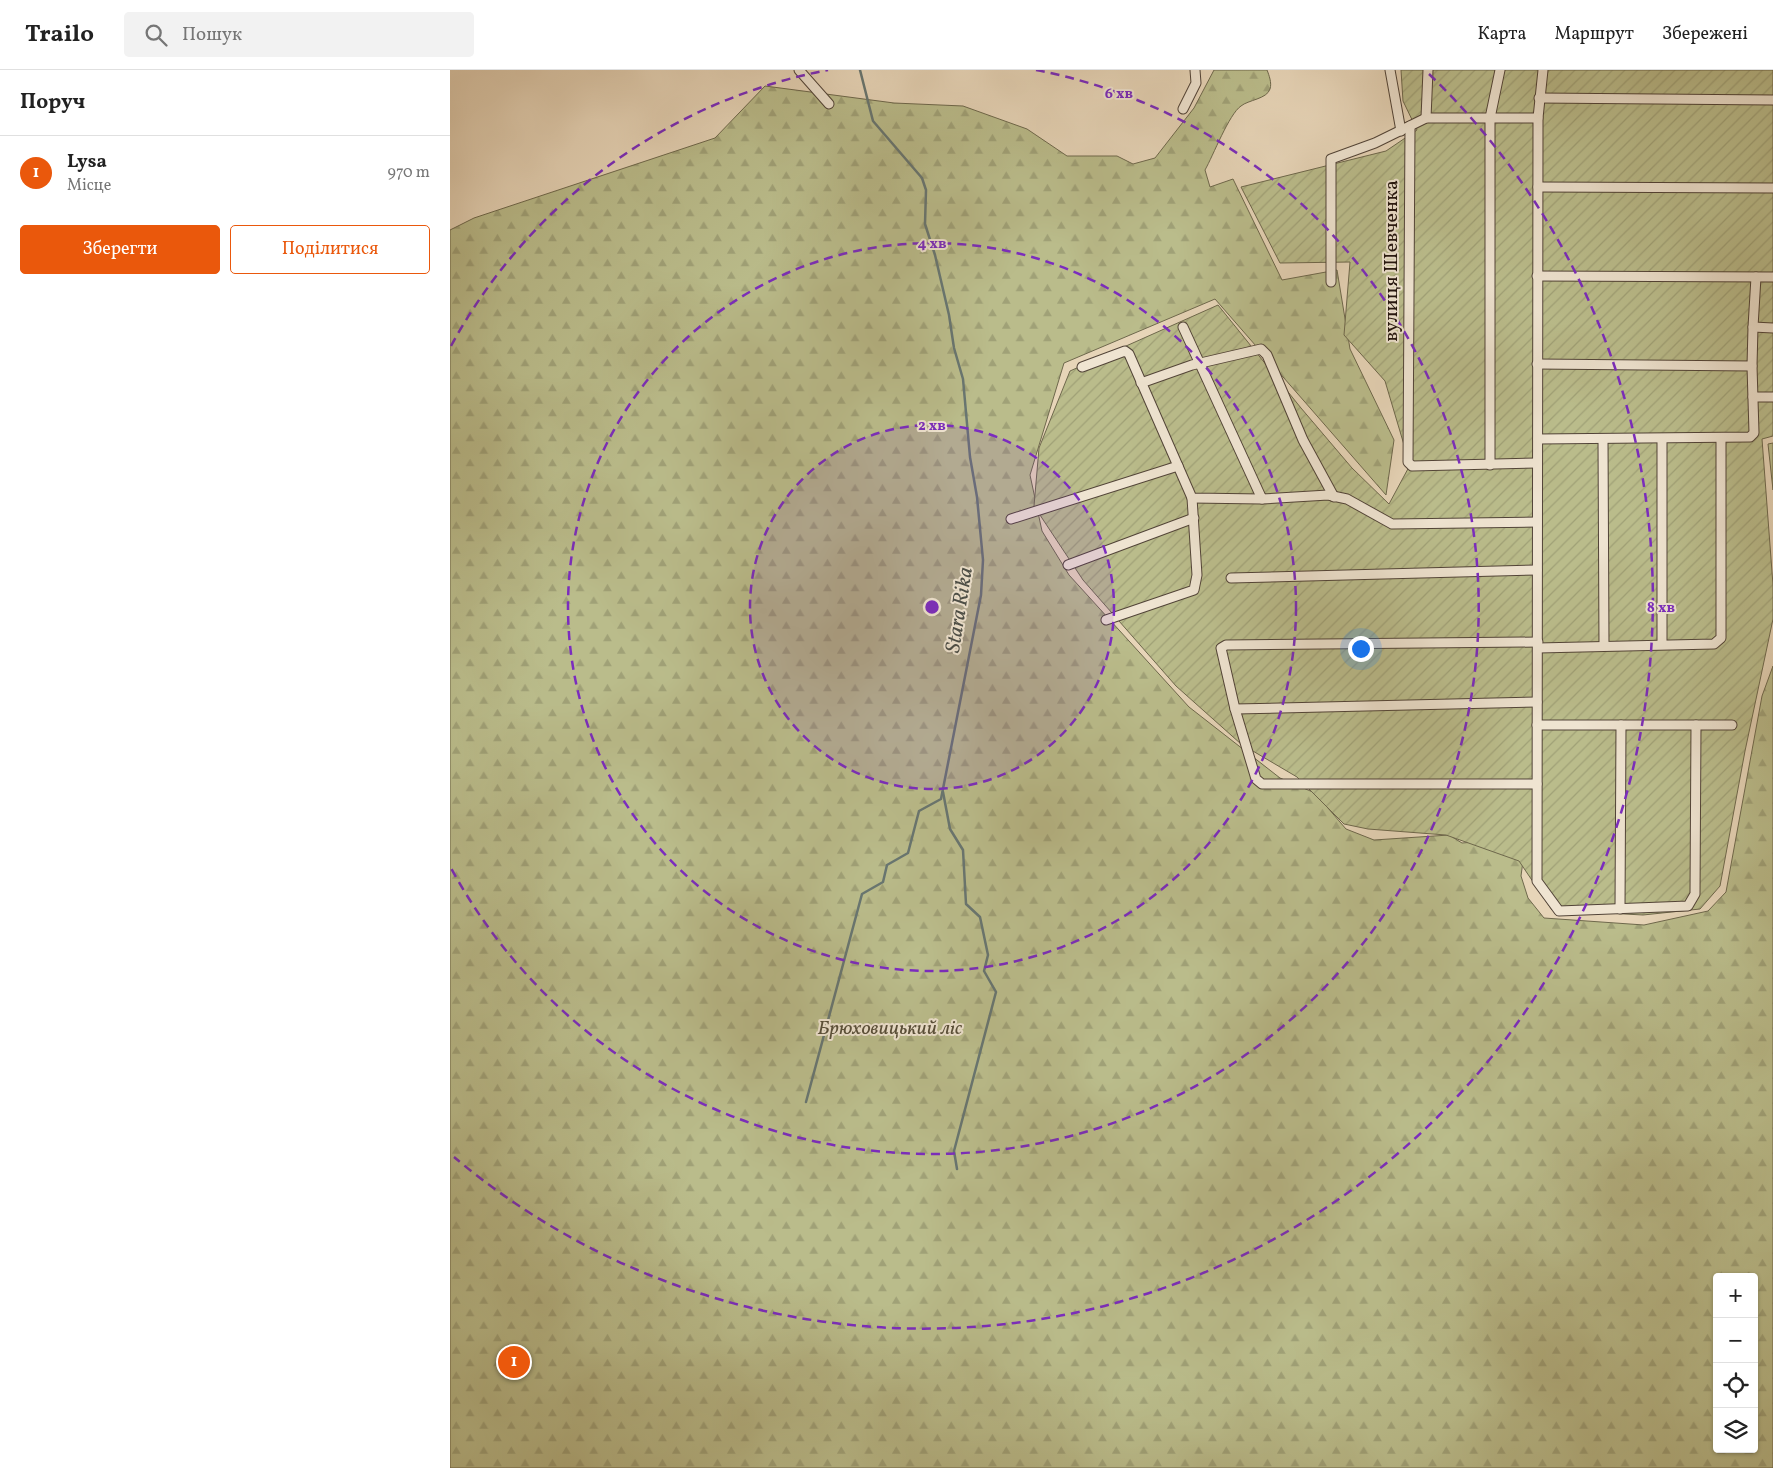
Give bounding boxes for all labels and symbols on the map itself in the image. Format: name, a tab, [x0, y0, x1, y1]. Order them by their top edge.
text: 6 хв	[1105, 84, 1134, 105]
street label: вулиця Шевченка	[1378, 180, 1406, 342]
text: 4 хв	[917, 234, 947, 255]
text: 2 хв	[918, 416, 946, 437]
water label: Stara Rika	[939, 565, 981, 655]
centre of rings	[923, 598, 941, 616]
text: 8 хв	[1647, 598, 1676, 619]
your location	[1348, 636, 1374, 662]
park label: Брюховицький ліс	[818, 1015, 963, 1043]
pin: 1	[498, 1343, 530, 1381]

